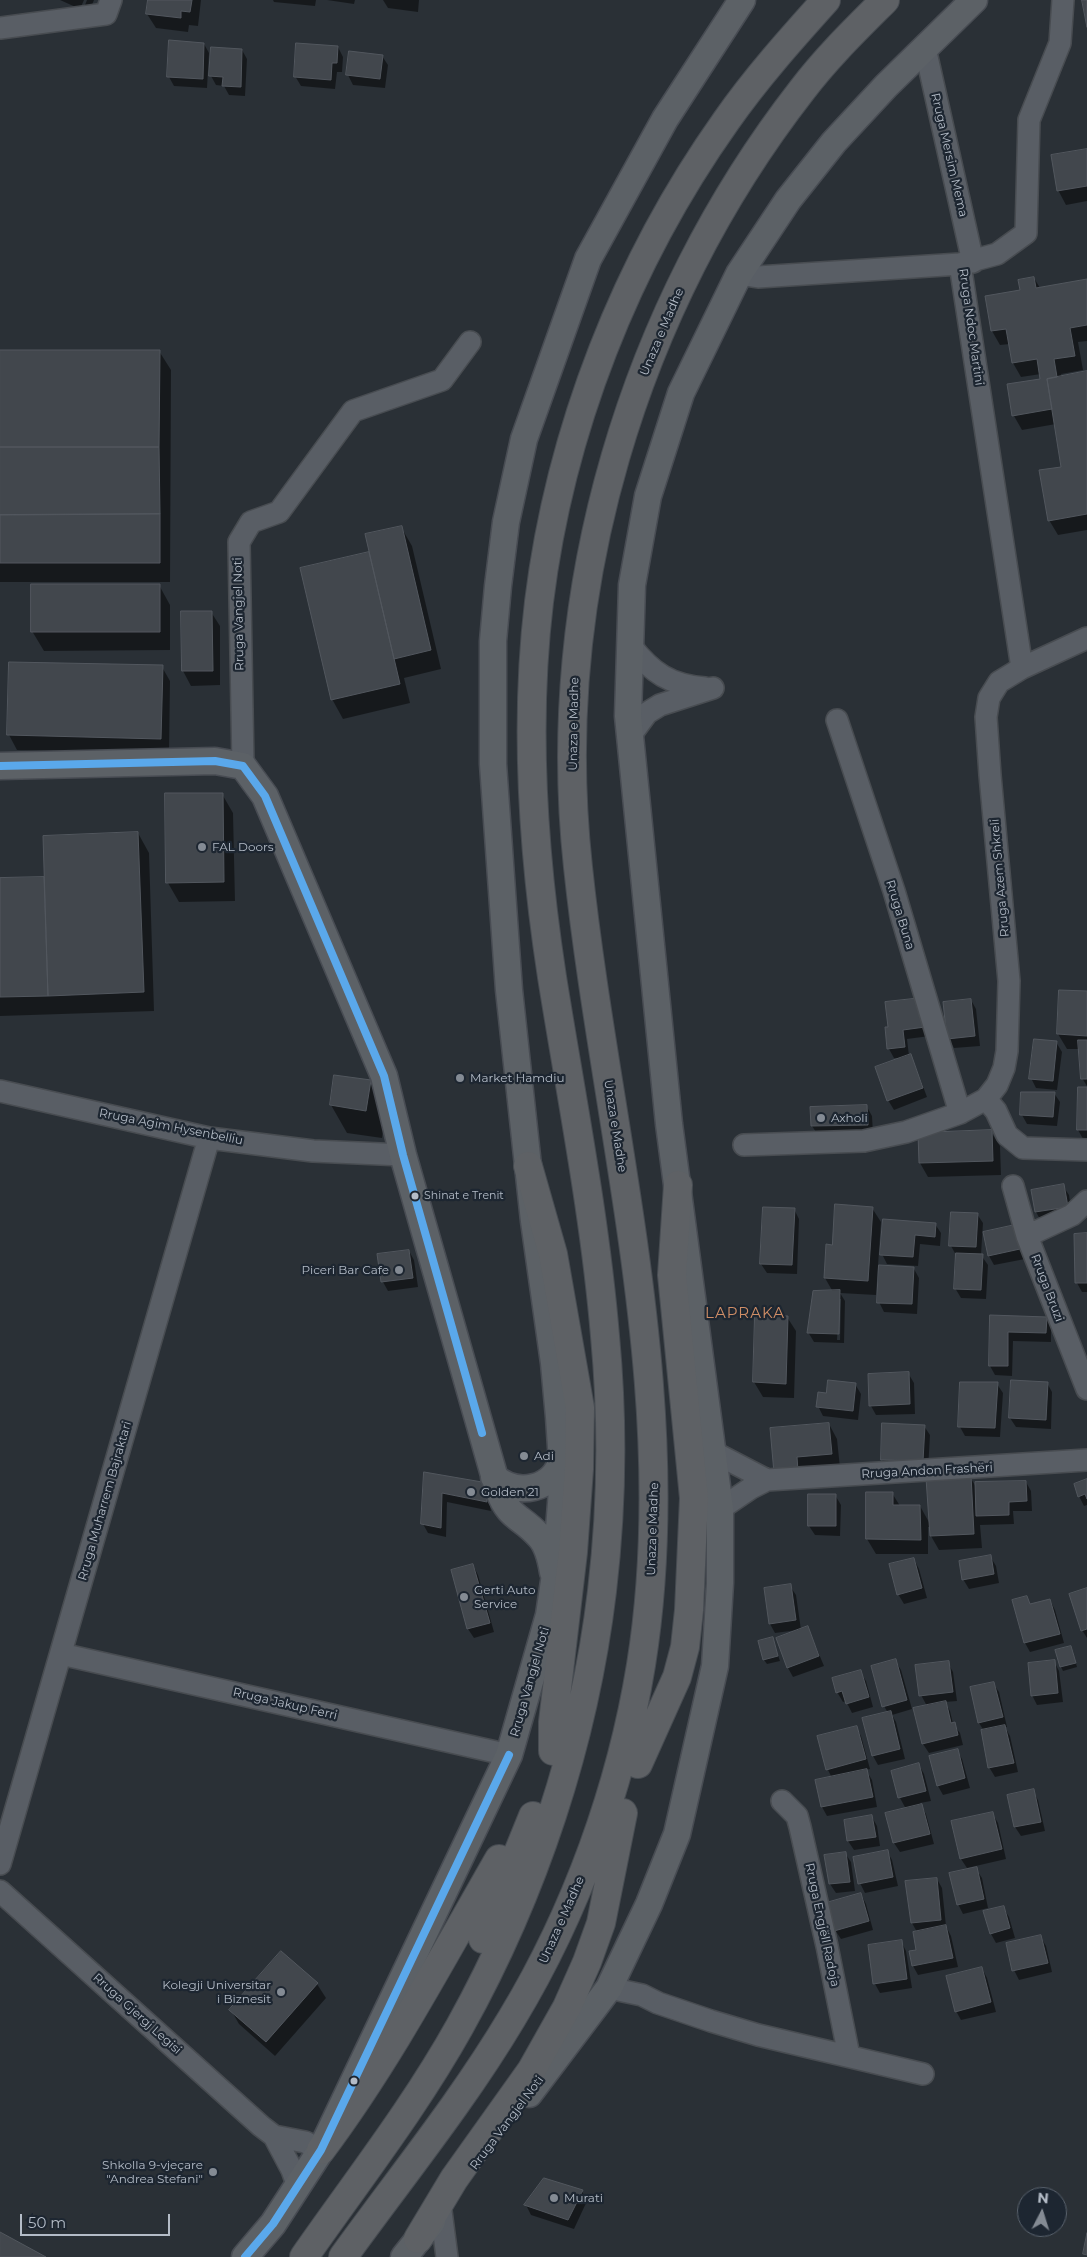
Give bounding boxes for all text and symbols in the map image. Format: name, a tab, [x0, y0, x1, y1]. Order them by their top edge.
street label: Rruga Mersim Mema	[928, 92, 970, 218]
street label: Rruga Ndoc Martini	[956, 267, 986, 387]
street label: Unaza e Madhe	[637, 286, 687, 378]
street label: Rruga Vangjel Noti	[231, 557, 247, 671]
street label: Unaza e Madhe	[566, 677, 582, 771]
street label: Rruga Azem Shkreli	[988, 818, 1012, 938]
place label: FAL Doors	[212, 840, 274, 854]
marker: FAL Doors	[196, 841, 208, 853]
street label: Rruga Buna	[883, 878, 917, 952]
place label: Market Hamdiu	[470, 1071, 564, 1085]
marker: Market Hamdiu	[454, 1072, 466, 1084]
street label: Unaza e Madhe	[601, 1079, 629, 1173]
street label: Rruga Agim Hysenbelliu	[98, 1106, 244, 1148]
place label: Axholi	[831, 1111, 868, 1125]
marker: Axholi	[815, 1112, 827, 1124]
place label: Shinat e Trenit	[424, 1189, 504, 1203]
marker: Shinat e Trenit	[410, 1191, 420, 1201]
street label: Rruga Bruzi	[1028, 1252, 1066, 1324]
place label: Piceri Bar Cafe	[301, 1263, 389, 1277]
marker: Piceri Bar Cafe	[393, 1264, 405, 1276]
district label: LAPRAKA	[704, 1305, 786, 1323]
street label: Rruga Muharrem Bajraktari	[75, 1420, 135, 1582]
place label: Adi	[534, 1449, 554, 1463]
marker: Adi	[518, 1450, 530, 1462]
street label: Rruga Andon Frashëri	[861, 1460, 993, 1482]
street label: Unaza e Madhe	[644, 1482, 662, 1576]
place label: Golden 21	[481, 1485, 539, 1499]
marker: Golden 21	[465, 1486, 477, 1498]
place label: Gerti Auto Service	[474, 1583, 535, 1611]
marker: Gerti Auto Service	[458, 1591, 470, 1603]
street label: Rruga Vangjel Noti	[507, 1626, 553, 1738]
street label: Rruga Jakup Ferri	[231, 1685, 339, 1723]
street label: Rruga Engjëll Radoja	[802, 1862, 842, 1988]
street label: Unaza e Madhe	[536, 1874, 588, 1966]
street label: Rruga Gjergj Legisi	[90, 1971, 184, 2057]
place label: Kolegji Universitar i Biznesit	[162, 1978, 271, 2006]
marker: Kolegji Universitar i Biznesit	[275, 1986, 287, 1998]
street label: Rruga Vangjel Noti	[467, 2073, 547, 2173]
unlabelled marker	[349, 2076, 359, 2086]
place label: Shkolla 9-vjeçare "Andrea Stefani"	[102, 2158, 203, 2186]
marker: Shkolla 9-vjeçare "Andrea Stefani"	[207, 2166, 219, 2178]
north arrow	[1017, 2187, 1067, 2237]
text: N	[1037, 2189, 1050, 2208]
place label: Murati	[564, 2191, 603, 2205]
marker: Murati	[548, 2192, 560, 2204]
scale bar	[22, 2204, 172, 2236]
text: 50 m	[28, 2213, 66, 2232]

